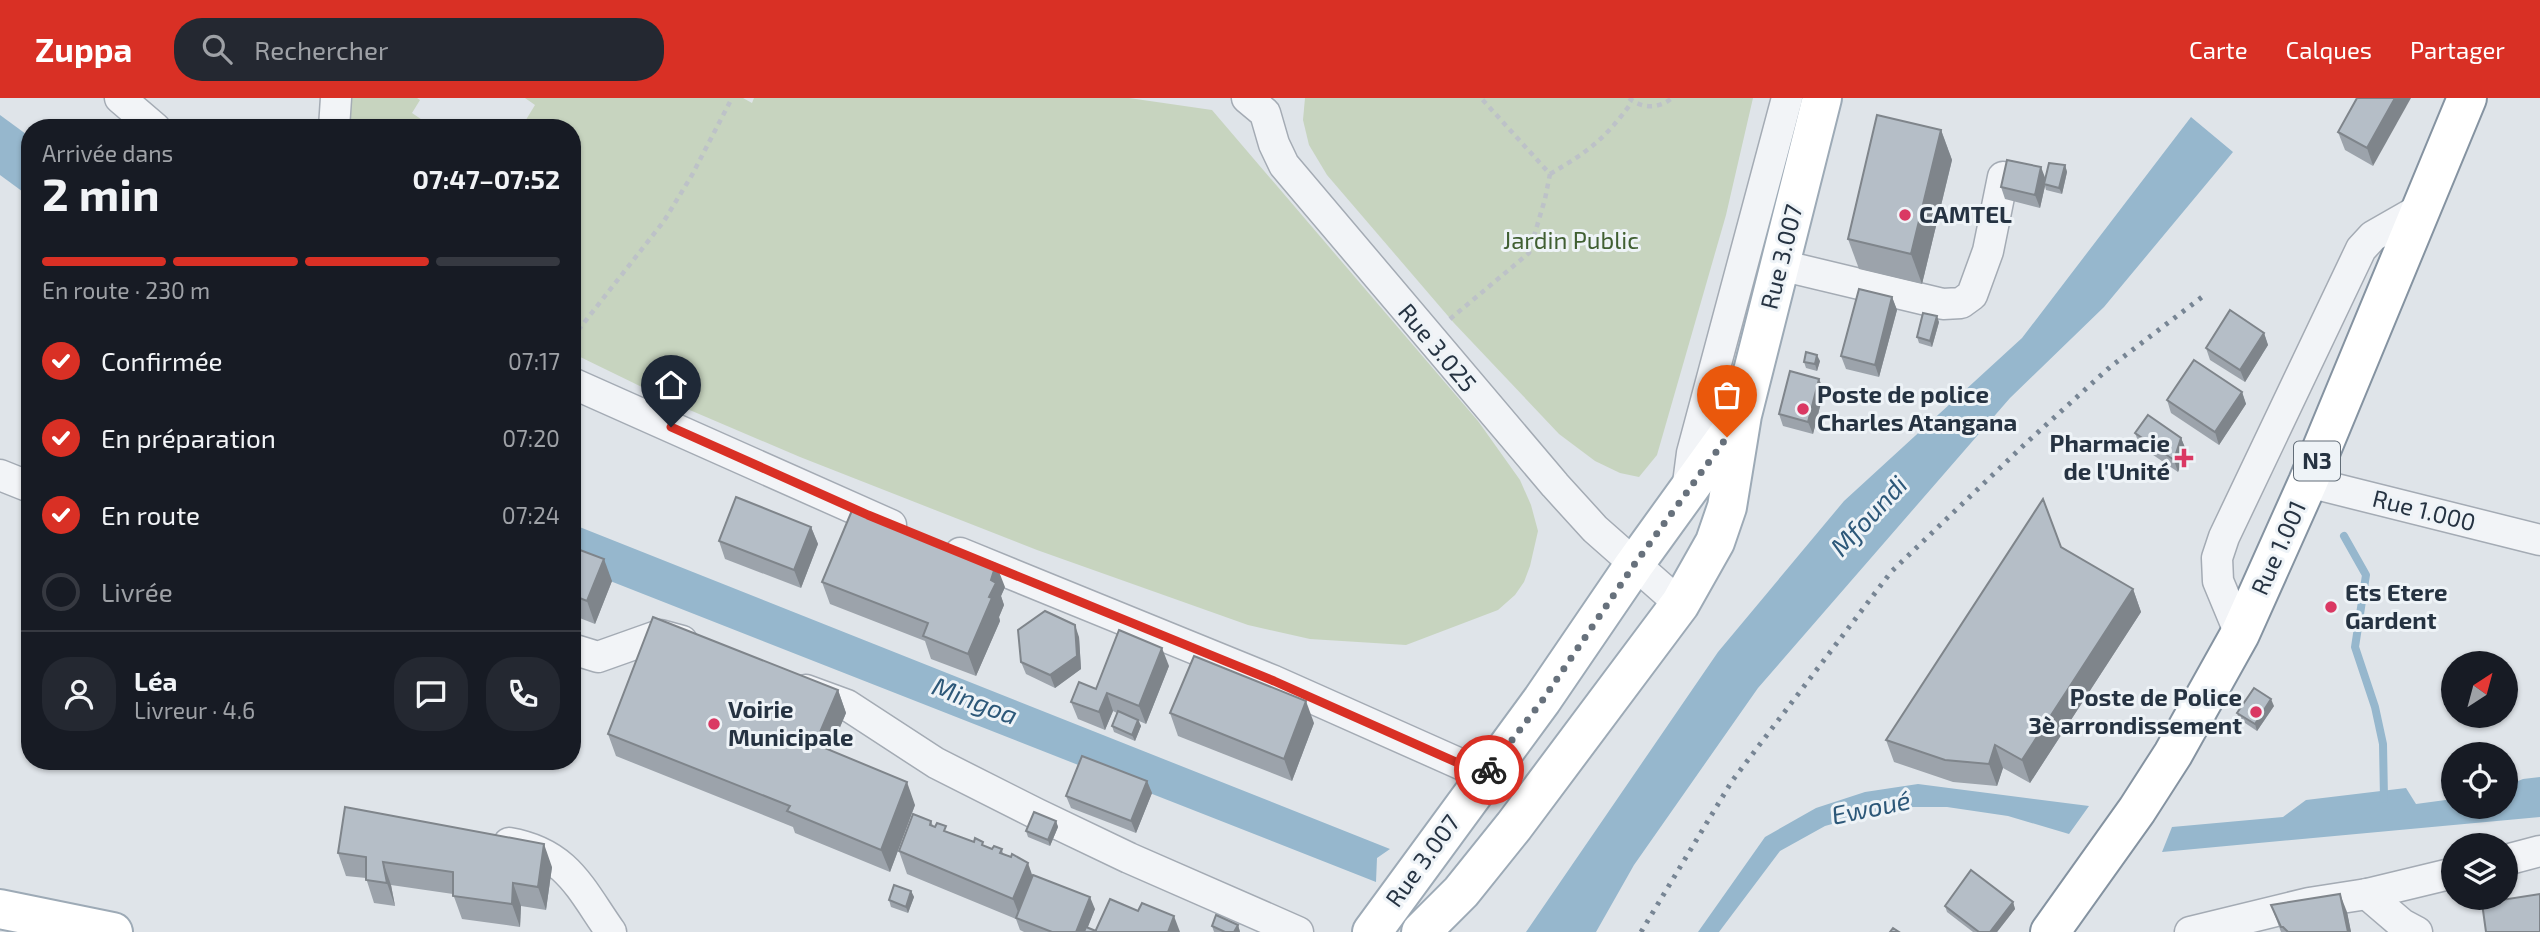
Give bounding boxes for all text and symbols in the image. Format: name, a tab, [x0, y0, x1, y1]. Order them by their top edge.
search box	[174, 18, 664, 81]
text: Zuppa	[35, 29, 132, 69]
icon: search	[198, 30, 236, 68]
text: Rechercher	[254, 34, 388, 65]
text: Carte	[2189, 35, 2248, 64]
text: Calques	[2286, 35, 2372, 64]
text: Partager	[2410, 35, 2505, 64]
text: Arrivée dans	[42, 139, 173, 167]
text: 07:47–07:52	[413, 163, 560, 194]
text: 2 min	[42, 165, 160, 220]
place label: CAMTEL	[1919, 199, 2012, 228]
street label: Rue 3.007	[1754, 201, 1808, 312]
marker: CAMTEL	[1897, 207, 1913, 223]
park label: Jardin Public	[1503, 225, 1639, 254]
text: En route · 230 m	[42, 276, 210, 304]
street label: Rue 3.025	[1393, 297, 1483, 397]
icon: check	[42, 342, 80, 380]
text: Confirmée	[101, 345, 223, 376]
text: 07:17	[508, 347, 560, 375]
pin	[641, 355, 701, 427]
pin	[1697, 365, 1757, 437]
icon: home	[652, 366, 690, 404]
icon: bag	[1708, 376, 1746, 414]
place label: Poste de police Charles Atangana	[1817, 379, 2017, 436]
marker: Poste de police Charles Atangana	[1795, 401, 1811, 417]
icon: check	[42, 419, 80, 457]
text: En préparation	[101, 422, 276, 453]
text: 07:20	[502, 424, 560, 452]
place label: Pharmacie de l'Unité	[2050, 428, 2170, 485]
road number: N3	[2294, 442, 2340, 480]
marker: Pharmacie de l'Unité	[2176, 450, 2192, 466]
water label: Mfoundi	[1823, 468, 1913, 561]
street label: Rue 1.000	[2370, 483, 2479, 536]
icon: check	[42, 496, 80, 534]
street label: Rue 1.001	[2244, 496, 2311, 599]
text: En route	[101, 499, 200, 530]
text: 07:24	[502, 501, 560, 529]
text: Livrée	[101, 576, 173, 607]
place label: Ets Etere Gardent	[2345, 577, 2447, 634]
marker: Ets Etere Gardent	[2323, 599, 2339, 615]
north arrow	[2441, 651, 2518, 728]
map controls	[2441, 651, 2518, 910]
button: person	[42, 657, 116, 731]
button: chat	[394, 657, 468, 731]
button: phone	[486, 657, 560, 731]
text: Léa	[134, 665, 177, 696]
water label: Mingoa	[929, 669, 1023, 730]
place label: Poste de Police 3è arrondissement	[2028, 682, 2242, 739]
place label: Voirie Municipale	[728, 694, 854, 751]
text: Livreur · 4.6	[134, 696, 255, 724]
marker: Poste de Police 3è arrondissement	[2248, 704, 2264, 720]
marker: Voirie Municipale	[706, 716, 722, 732]
courier	[1454, 735, 1524, 805]
button: locate	[2441, 742, 2518, 819]
icon: bike	[1470, 751, 1508, 789]
water label: Ewoué	[1828, 783, 1913, 830]
street label: Rue 3.007	[1379, 808, 1465, 912]
button: layers	[2441, 833, 2518, 910]

